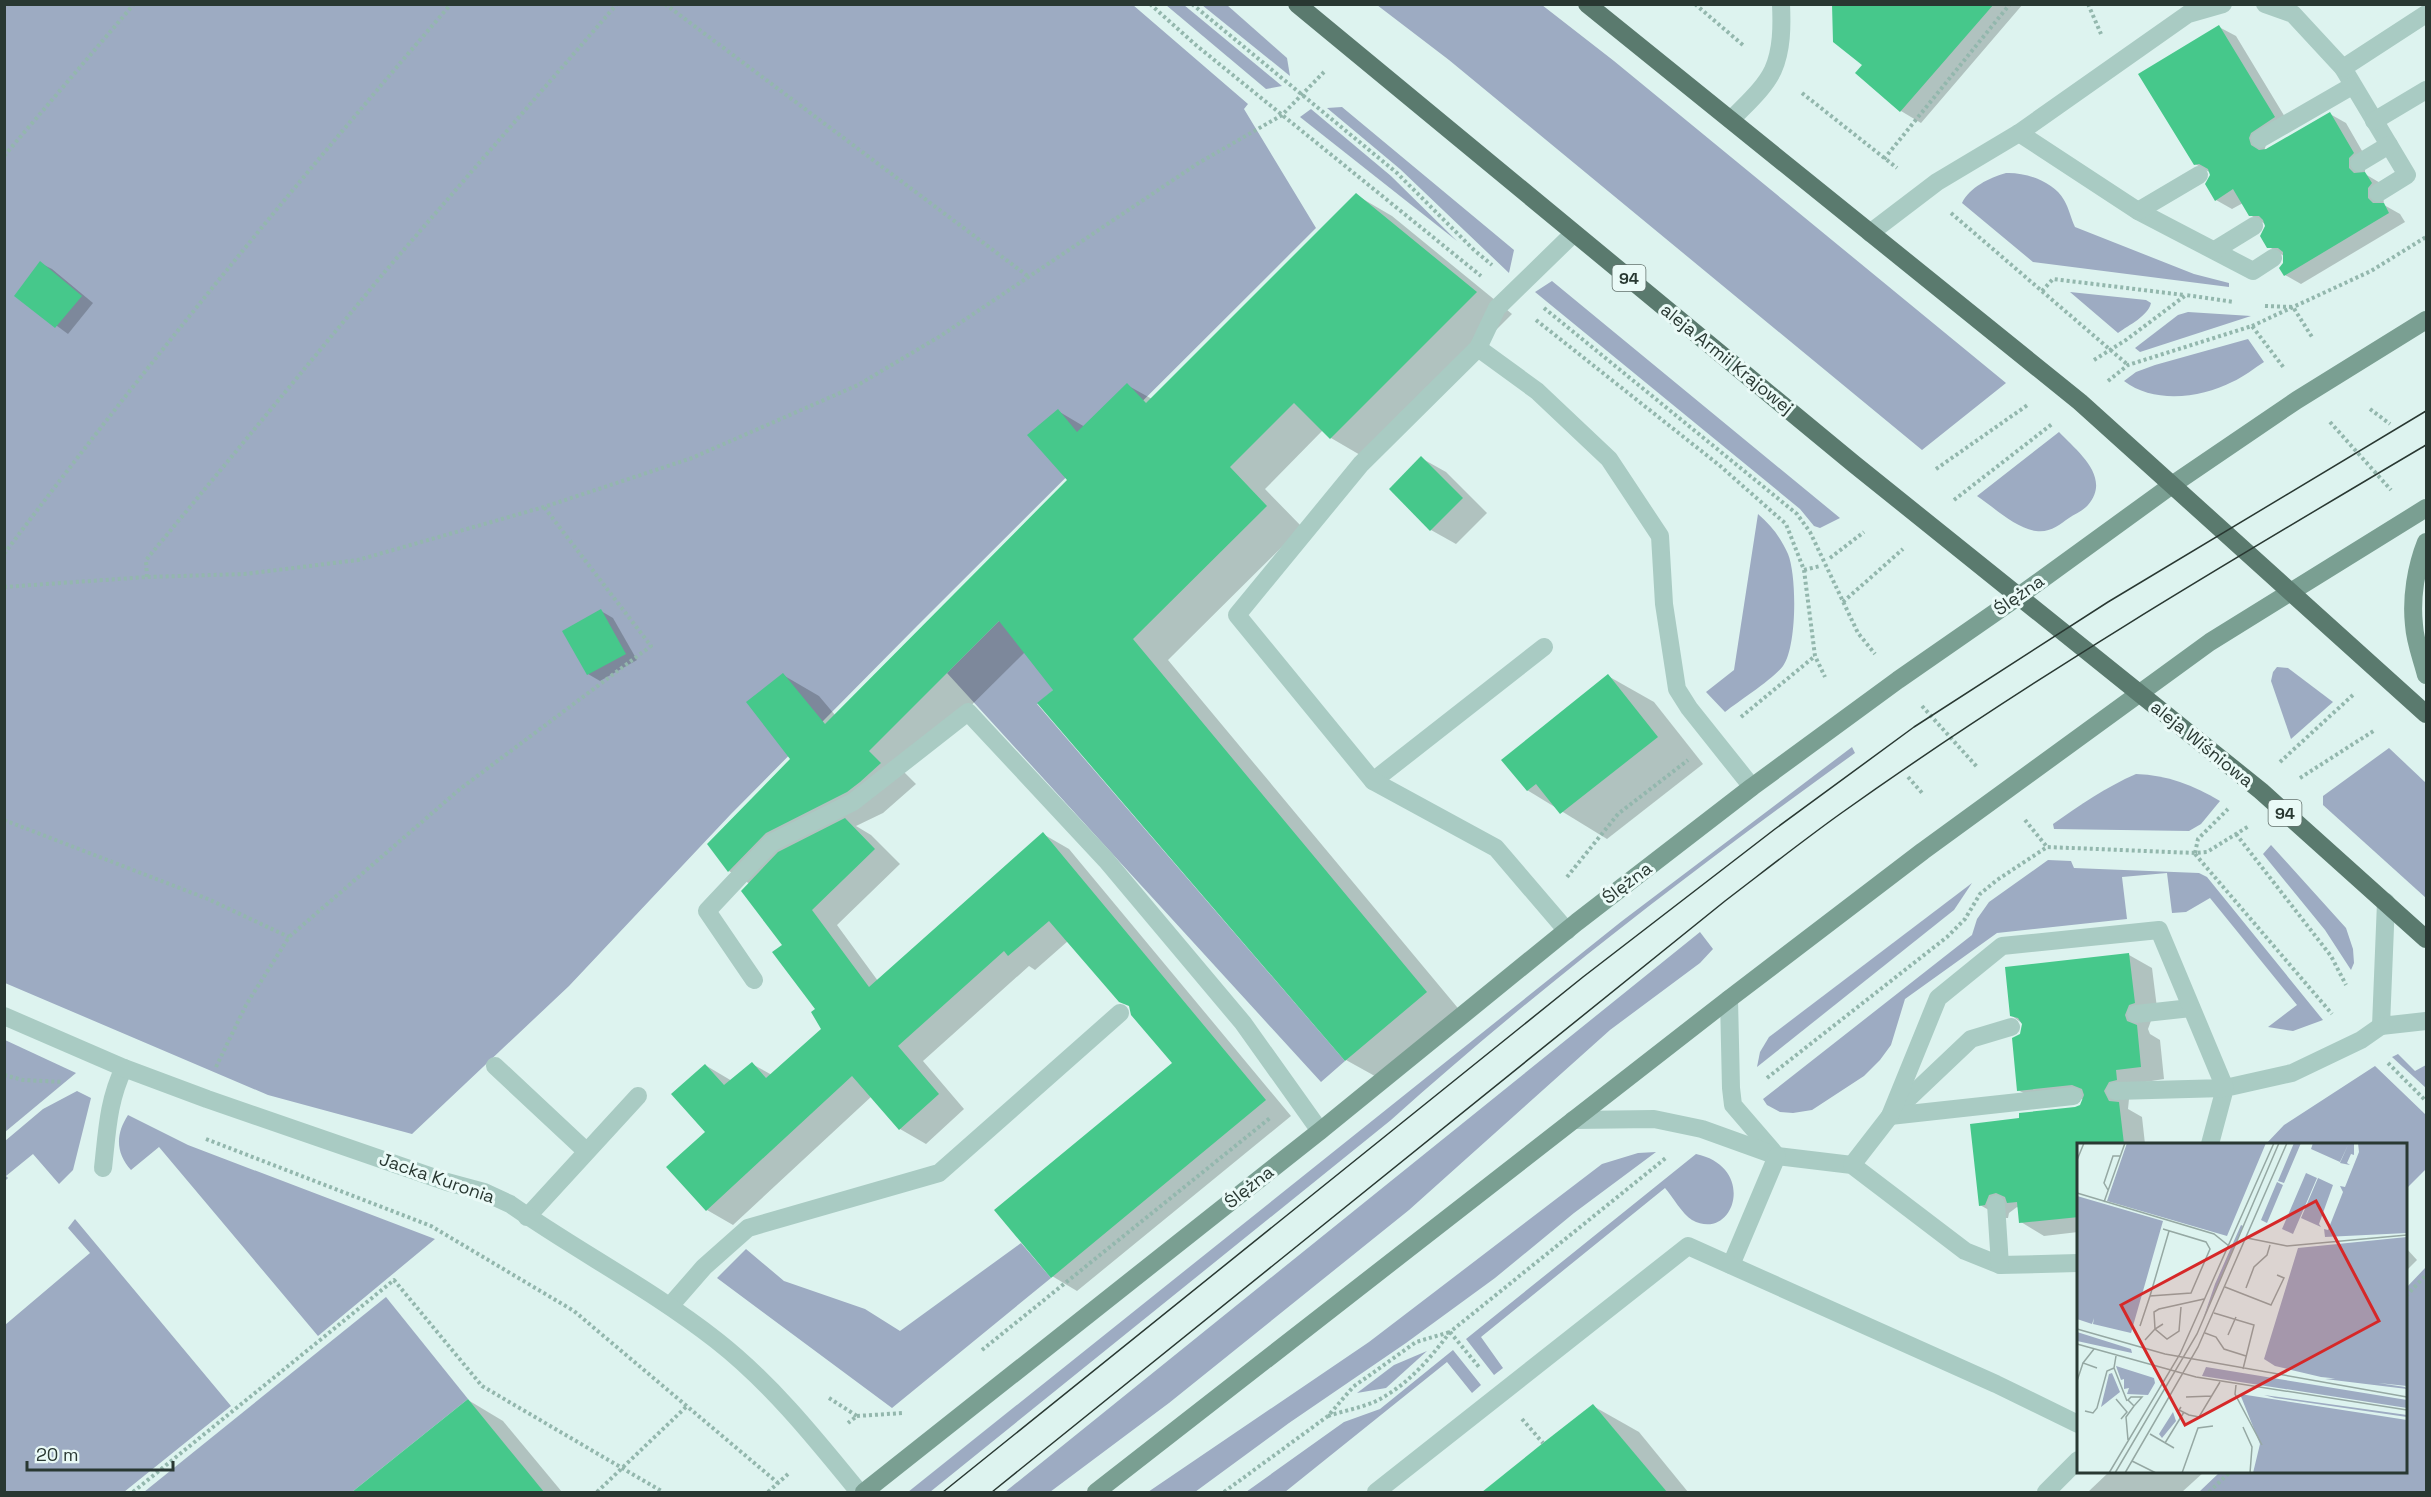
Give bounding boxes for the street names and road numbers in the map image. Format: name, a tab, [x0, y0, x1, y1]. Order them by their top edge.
road number: 94	[1612, 265, 1646, 291]
street label: aleja Armii Krajowej	[1656, 298, 1798, 419]
street label: Ślężna	[1989, 569, 2048, 620]
street label: aleja Wiśniowa	[2146, 695, 2258, 792]
road number: 94	[2268, 800, 2302, 826]
street label: Ślężna	[1597, 856, 1656, 909]
street label: Jacka Kuronia	[376, 1147, 498, 1208]
street label: Ślężna	[1219, 1160, 1278, 1213]

